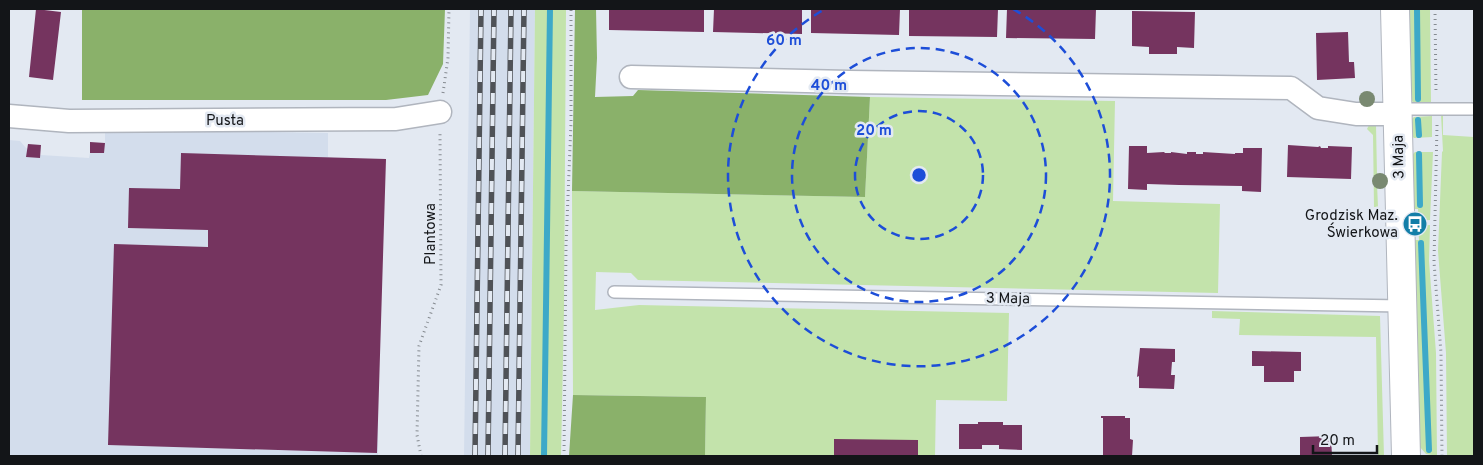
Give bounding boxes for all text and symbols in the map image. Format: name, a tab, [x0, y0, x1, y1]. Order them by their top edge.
text: 60 m	[766, 32, 802, 51]
text: 40 m	[811, 77, 847, 96]
street label: Pusta	[206, 112, 244, 131]
text: 20 m	[856, 122, 892, 141]
street label: 3 Maja	[1390, 135, 1409, 179]
centre of rings	[910, 166, 928, 184]
street label: Plantowa	[422, 203, 441, 265]
place label: Grodzisk Maz. Świerkowa	[1305, 207, 1398, 243]
bus stop icon: Grodzisk Maz. Świerkowa	[1402, 211, 1428, 237]
street label: 3 Maja	[986, 290, 1030, 309]
scale bar	[1313, 422, 1377, 454]
text: 20 m	[1320, 432, 1355, 451]

